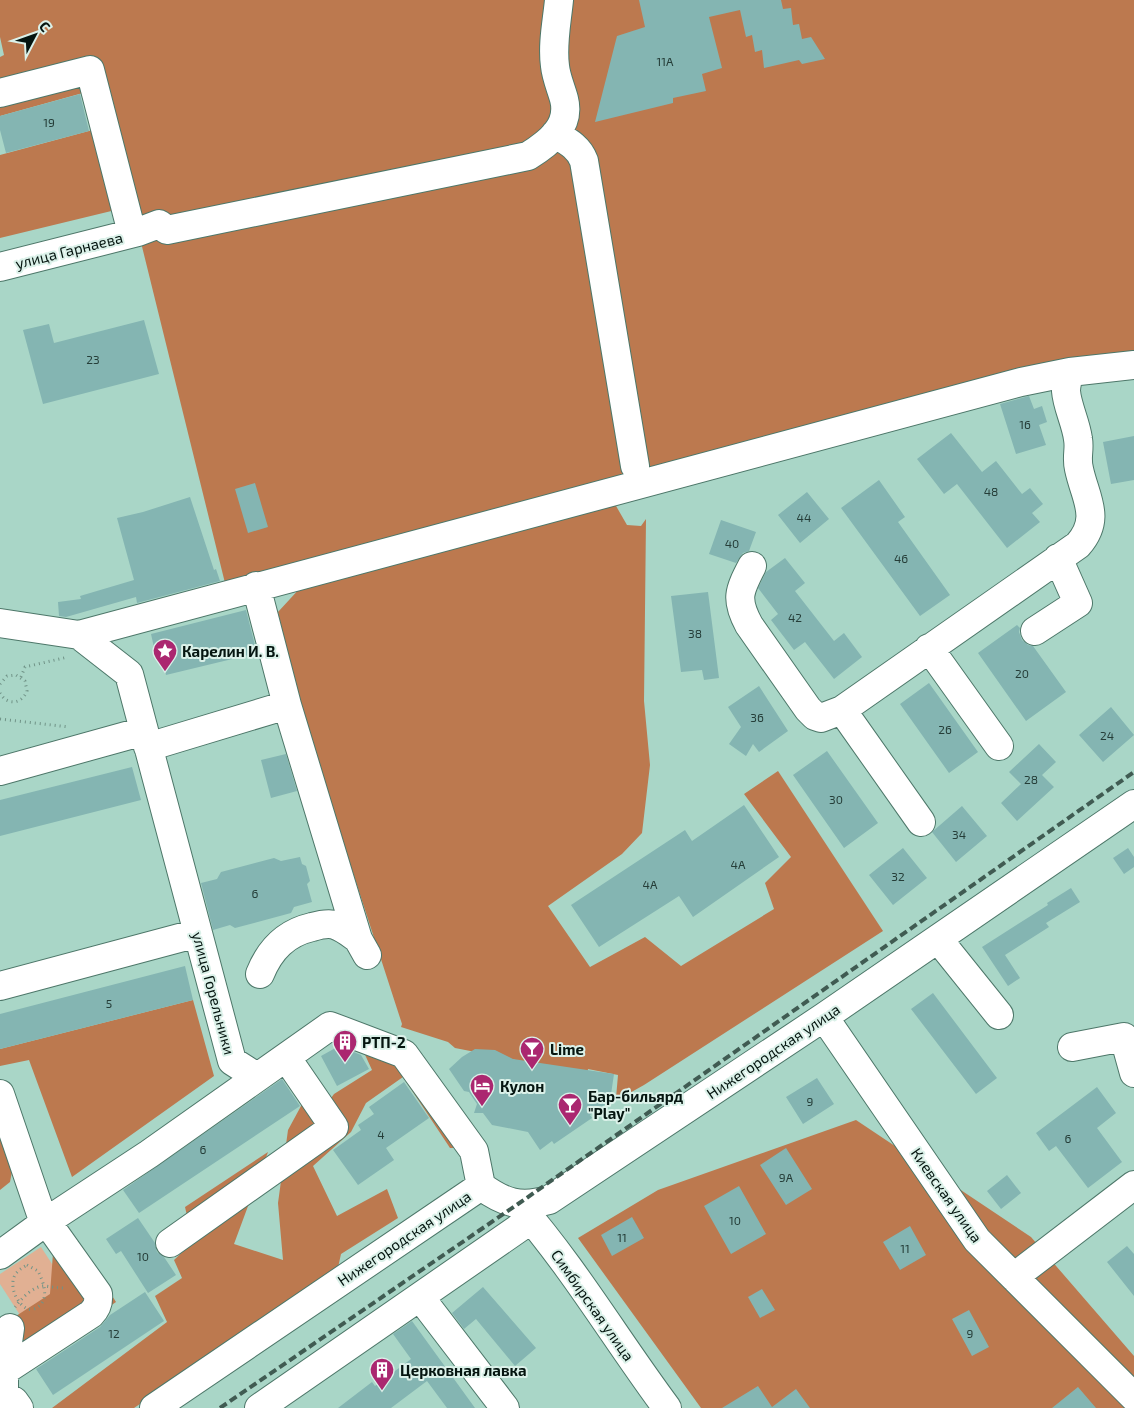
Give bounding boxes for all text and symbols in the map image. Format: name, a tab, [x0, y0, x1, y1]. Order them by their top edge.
north arrow	[10, 10, 60, 60]
text: С	[36, 17, 54, 35]
house number: 11А	[656, 54, 674, 68]
house number: 19	[43, 115, 55, 129]
street label: улица Гарнаева	[13, 228, 125, 273]
house number: 23	[86, 352, 100, 366]
house number: 16	[1019, 417, 1031, 431]
house number: 48	[984, 484, 998, 498]
house number: 44	[797, 510, 811, 524]
house number: 40	[725, 536, 739, 550]
house number: 46	[894, 551, 908, 565]
house number: 42	[788, 610, 802, 624]
house number: 38	[688, 626, 702, 640]
place icon: Карелин И. В.	[152, 638, 178, 672]
place label: Карелин И. В.	[182, 642, 279, 660]
house number: 20	[1015, 666, 1029, 680]
house number: 36	[750, 710, 764, 724]
house number: 26	[938, 722, 952, 736]
house number: 24	[1100, 728, 1114, 742]
house number: 28	[1024, 772, 1038, 786]
house number: 30	[829, 792, 843, 806]
house number: 34	[952, 827, 966, 841]
house number: 4А	[731, 857, 746, 871]
house number: 32	[891, 869, 905, 883]
house number: 4А	[643, 877, 658, 891]
house number: 6	[252, 886, 259, 900]
street label: улица Горельники	[188, 930, 239, 1057]
house number: 5	[106, 996, 112, 1010]
street label: Нижегородская улица	[703, 1000, 844, 1103]
building icon: РТП-2	[332, 1029, 358, 1063]
place label: РТП-2	[362, 1033, 406, 1051]
bar icon: Lime	[519, 1036, 545, 1070]
place label: Lime	[550, 1040, 584, 1058]
hotel icon: Кулон	[469, 1073, 495, 1107]
place label: Кулон	[500, 1077, 544, 1095]
place label: Бар-бильярд "Play"	[588, 1087, 684, 1123]
bar icon: Бар-бильярд "Play"	[557, 1092, 583, 1126]
house number: 9	[807, 1094, 814, 1108]
house number: 4	[377, 1127, 385, 1141]
house number: 6	[1065, 1131, 1072, 1145]
house number: 6	[200, 1142, 207, 1156]
street label: Киевская улица	[907, 1144, 986, 1246]
house number: 9А	[779, 1170, 794, 1184]
street label: Нижегородская улица	[334, 1187, 475, 1290]
house number: 10	[729, 1213, 741, 1227]
house number: 11	[617, 1230, 627, 1244]
house number: 11	[900, 1241, 910, 1255]
street label: Симбирская улица	[547, 1246, 638, 1365]
house number: 10	[137, 1249, 149, 1263]
house number: 12	[108, 1326, 120, 1340]
house number: 9	[967, 1326, 974, 1340]
building icon: Церковная лавка	[369, 1357, 395, 1391]
place label: Церковная лавка	[400, 1361, 527, 1379]

